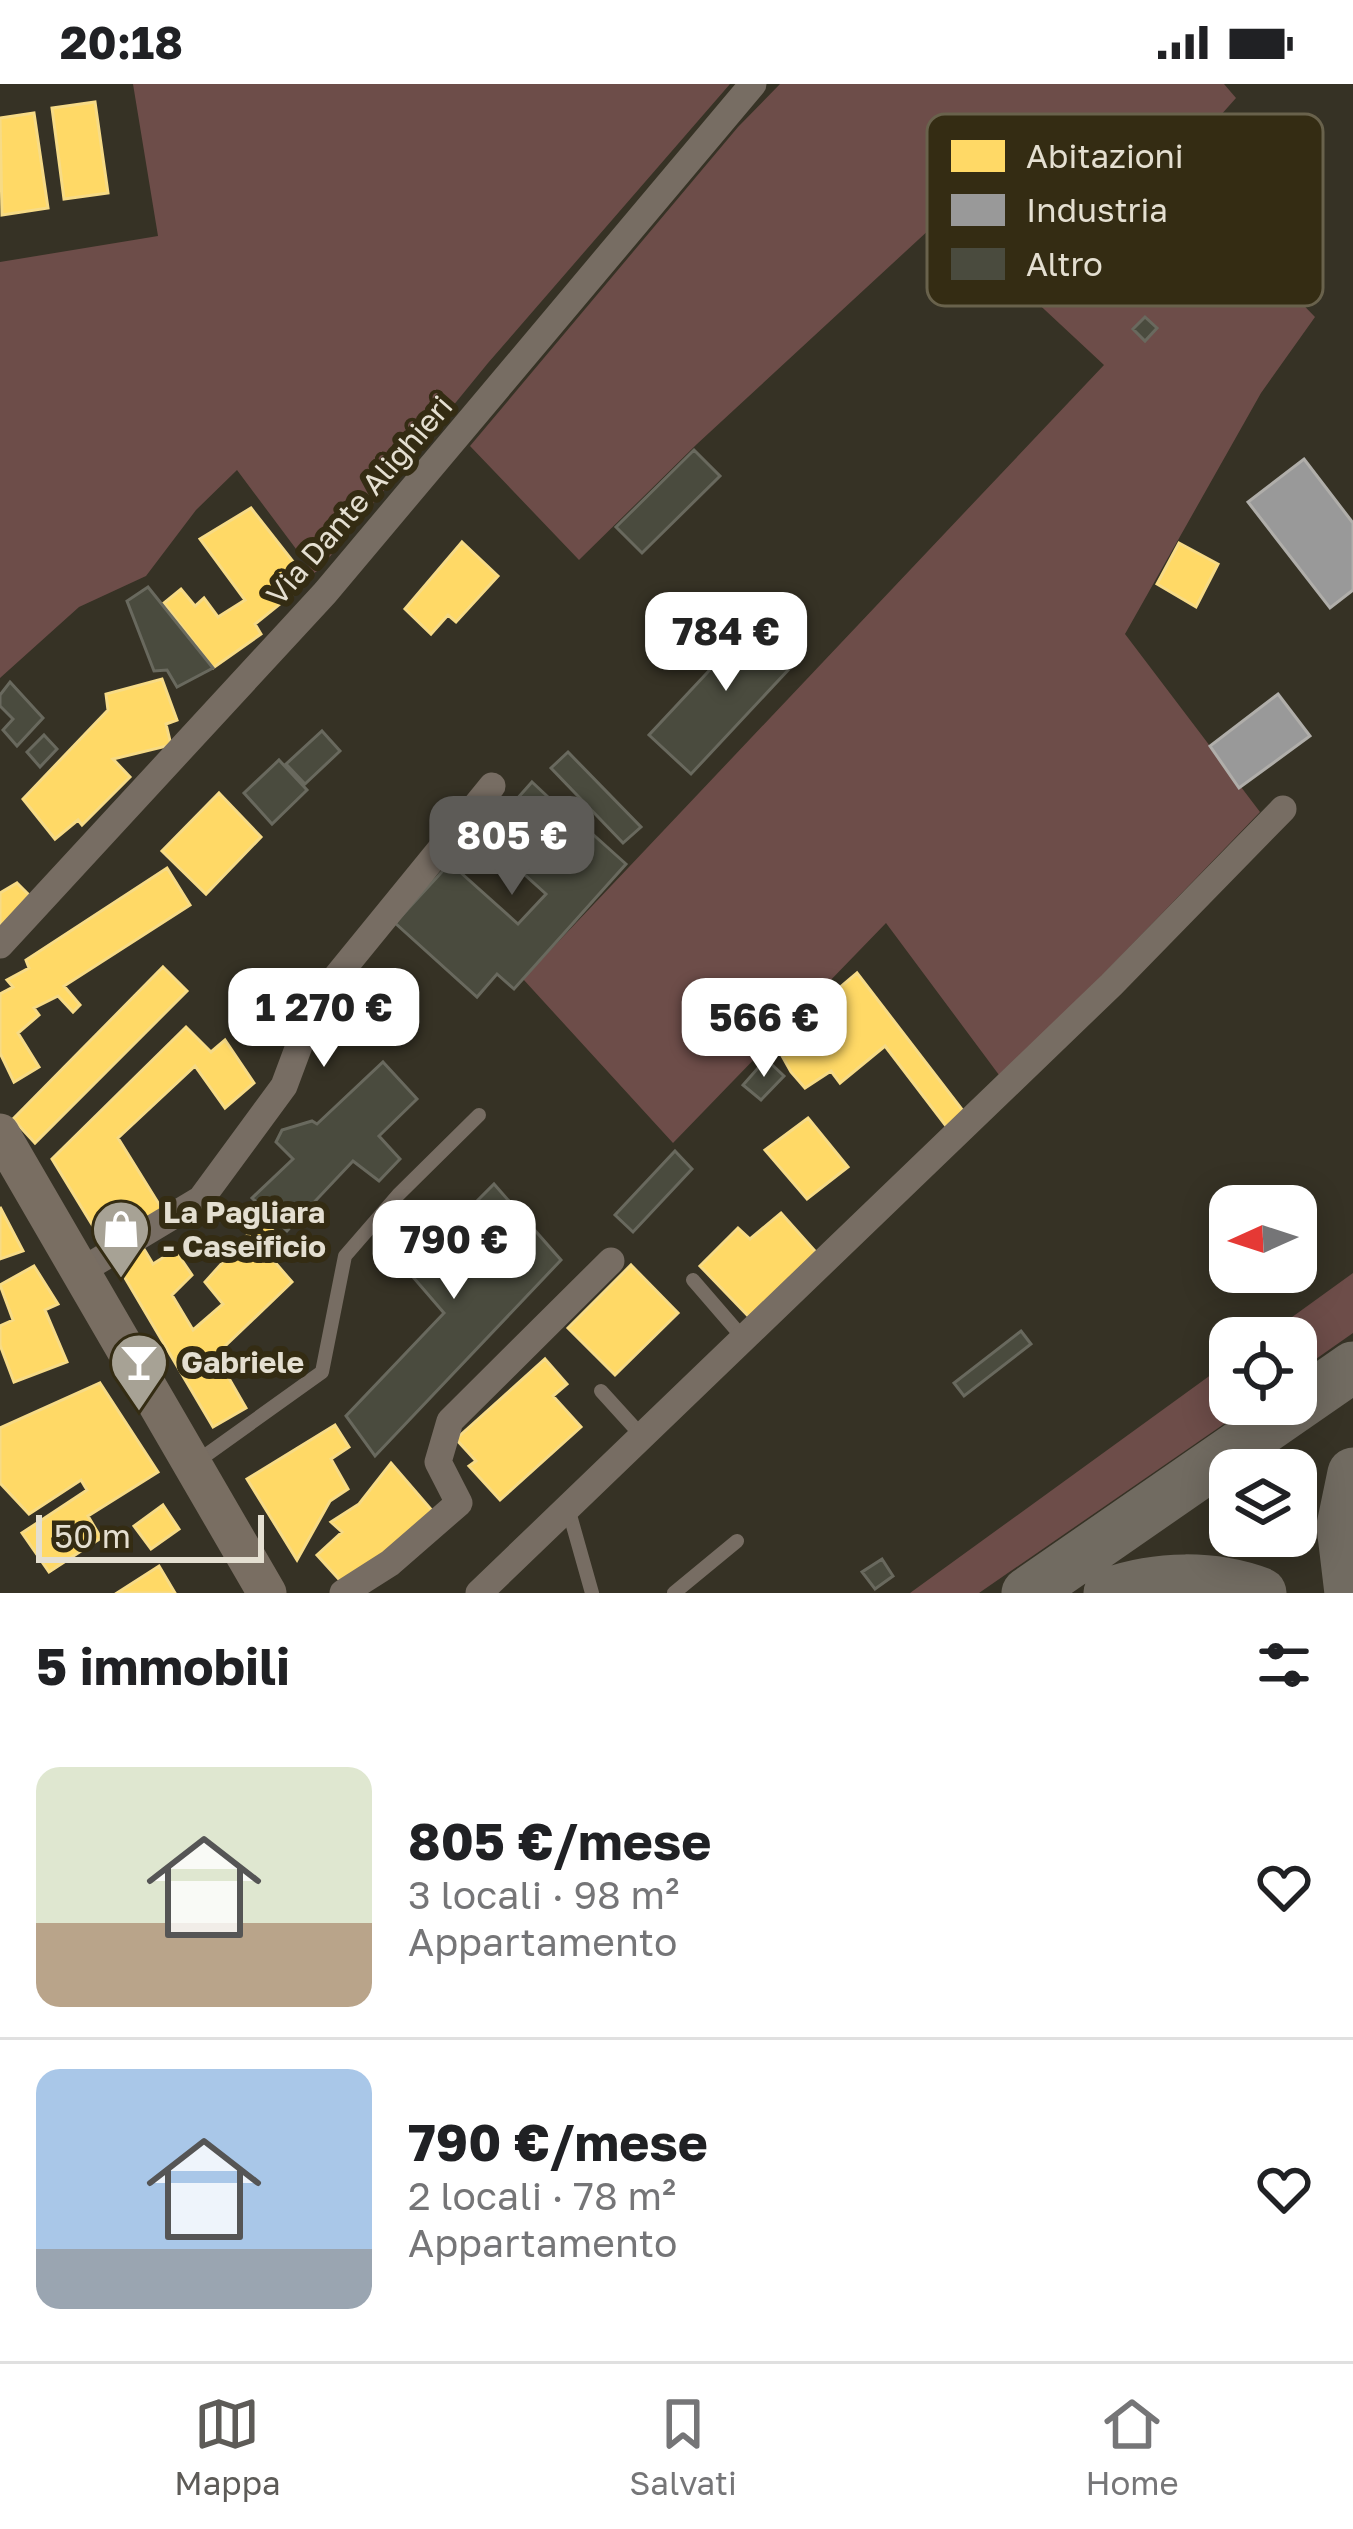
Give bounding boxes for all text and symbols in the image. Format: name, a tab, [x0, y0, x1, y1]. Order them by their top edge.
text: 20:18	[60, 15, 183, 69]
legend	[927, 114, 1323, 306]
text: Abitazioni	[1026, 136, 1184, 175]
text: Industria	[1026, 190, 1168, 229]
text: Altro	[1026, 244, 1103, 283]
street label: Via Dante Alighieri	[259, 388, 459, 612]
pin: 784 €	[642, 592, 810, 694]
text: 784 €	[672, 607, 780, 654]
pin: 805 €	[428, 796, 596, 898]
text: 805 €	[456, 811, 568, 858]
pin: 1 270 €	[213, 968, 435, 1070]
pin: 566 €	[680, 978, 848, 1080]
text: 1 270 €	[255, 983, 393, 1030]
text: 566 €	[709, 993, 819, 1040]
north arrow	[1209, 1185, 1317, 1293]
map controls	[1209, 1185, 1317, 1557]
place label: La Pagliara - Caseificio	[163, 1194, 326, 1264]
shop icon: La Pagliara - Caseificio	[90, 1198, 152, 1280]
pin: 790 €	[370, 1200, 538, 1302]
text: 790 €	[400, 1215, 508, 1262]
button: locate	[1209, 1317, 1317, 1425]
bar icon: Gabriele	[108, 1331, 170, 1413]
place label: Gabriele	[181, 1344, 304, 1380]
button: layers	[1209, 1449, 1317, 1557]
scale bar	[36, 1509, 264, 1562]
text: 50 m	[54, 1516, 131, 1555]
icon: filters	[1251, 1632, 1317, 1698]
text: 5 immobili	[36, 1635, 290, 1696]
text: 805 €/mese	[408, 1810, 711, 1871]
icon: home	[132, 1815, 276, 1959]
icon: heart	[1251, 1854, 1317, 1920]
text: 3 locali · 98 m²	[408, 1871, 679, 1918]
text: Appartamento	[408, 1918, 678, 1965]
text: 790 €/mese	[408, 2111, 708, 2172]
icon: home	[132, 2117, 276, 2261]
icon: heart	[1251, 2156, 1317, 2222]
text: 2 locali · 78 m²	[408, 2172, 676, 2219]
text: Appartamento	[408, 2219, 678, 2266]
tab: Mappa	[174, 2391, 281, 2502]
tab: Salvati	[629, 2391, 737, 2502]
tab: Home	[1085, 2391, 1179, 2502]

